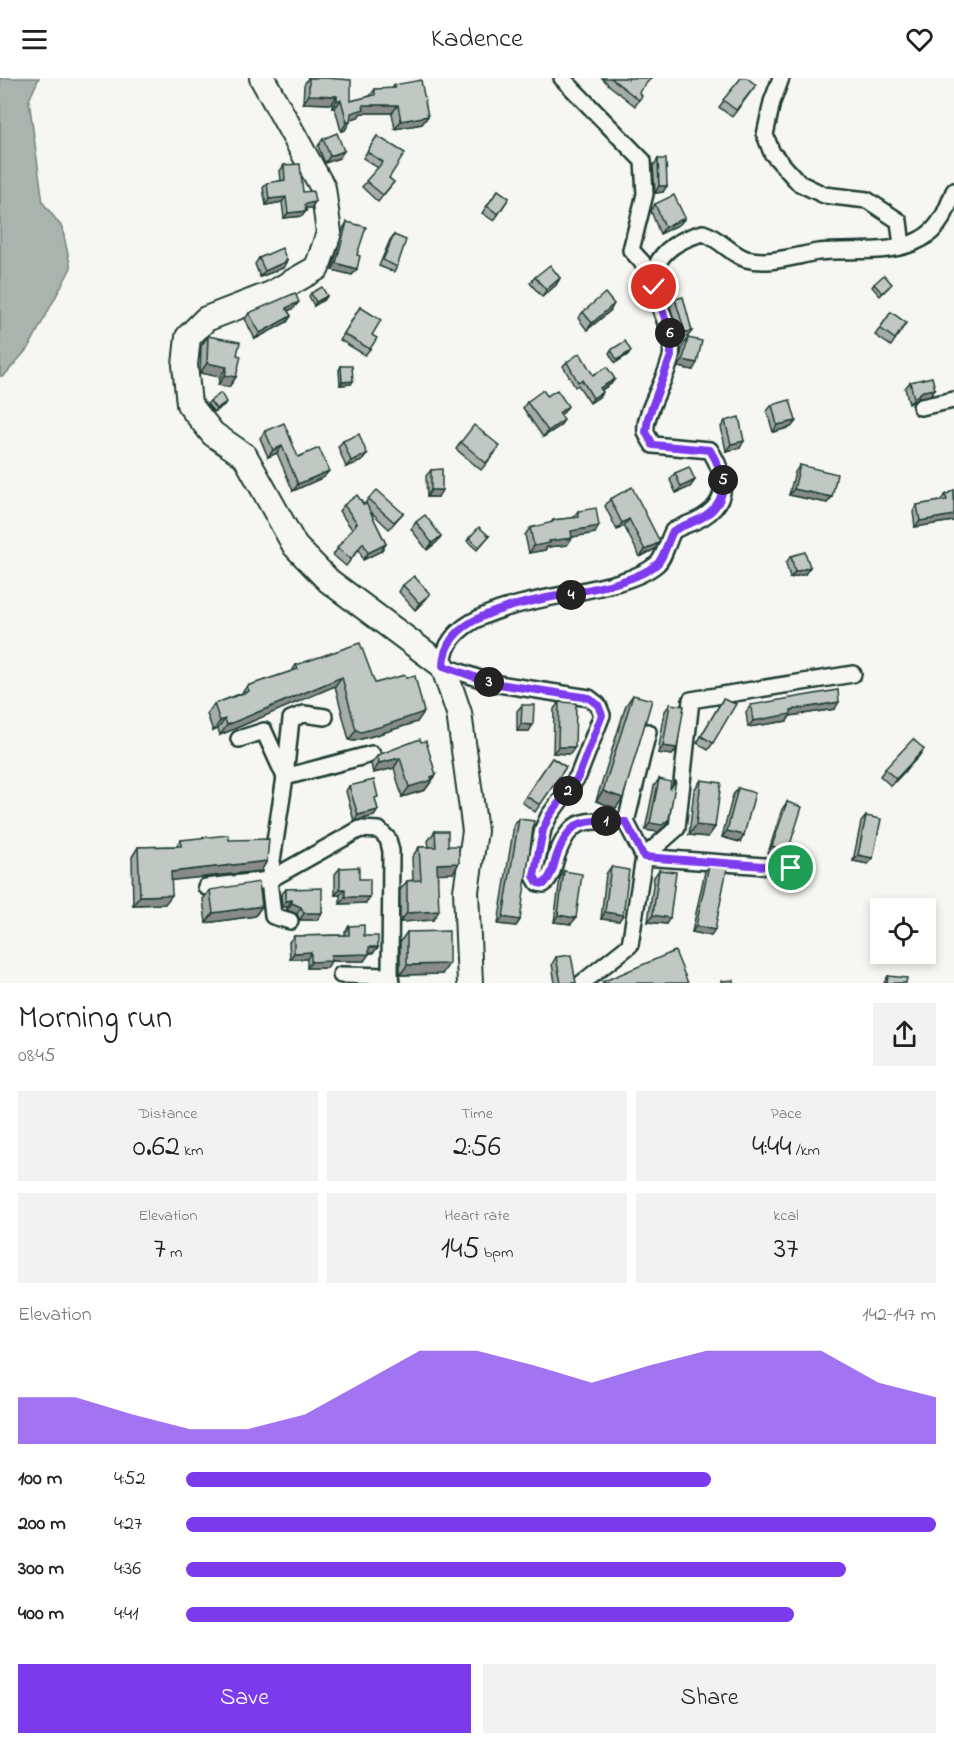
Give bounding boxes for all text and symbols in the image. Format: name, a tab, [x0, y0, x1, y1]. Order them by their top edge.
text: Kadence	[431, 20, 523, 59]
icon: menu	[18, 23, 51, 56]
icon: heart	[903, 23, 936, 56]
pin	[628, 261, 679, 312]
icon: check	[637, 270, 670, 303]
pin: 6	[655, 318, 685, 348]
text: 6	[666, 321, 674, 345]
pin: 5	[708, 465, 738, 495]
text: 5	[718, 468, 728, 492]
pin: 4	[556, 580, 586, 610]
text: 4	[568, 583, 574, 607]
pin: 3	[474, 667, 504, 697]
text: 3	[486, 670, 492, 694]
pin: 2	[553, 776, 583, 806]
text: 2	[564, 779, 572, 803]
pin: 1	[591, 806, 621, 836]
text: 1	[603, 809, 609, 833]
pin	[765, 842, 816, 893]
icon: arrive	[774, 851, 807, 884]
map controls	[870, 898, 936, 964]
button: locate	[870, 898, 936, 964]
text: Morning run	[18, 995, 172, 1043]
button: share	[873, 1003, 936, 1066]
text: 08:45	[18, 1042, 56, 1071]
text: Distance	[139, 1102, 197, 1126]
text: Time	[461, 1102, 493, 1126]
text: Pace	[770, 1102, 802, 1126]
text: 0.62	[133, 1126, 180, 1170]
text: 2:56	[453, 1126, 501, 1170]
text: 4:44	[752, 1126, 792, 1170]
text: km	[180, 1139, 203, 1163]
text: /km	[792, 1139, 820, 1163]
text: Elevation	[139, 1204, 197, 1228]
text: Heart rate	[444, 1204, 510, 1228]
text: kcal	[773, 1204, 799, 1228]
text: 7	[154, 1228, 166, 1272]
text: 145	[441, 1228, 480, 1272]
text: 37	[774, 1228, 798, 1272]
text: m	[166, 1241, 182, 1265]
text: bpm	[480, 1241, 513, 1265]
text: Elevation	[18, 1301, 92, 1330]
text: 142–147 m	[862, 1301, 936, 1330]
text: 100 m	[18, 1465, 62, 1494]
text: 4:52	[114, 1465, 145, 1494]
text: 200 m	[18, 1510, 66, 1539]
text: 4:27	[114, 1510, 142, 1539]
text: 300 m	[18, 1555, 64, 1584]
text: 4:36	[114, 1555, 141, 1584]
text: 400 m	[18, 1600, 64, 1629]
text: 4:41	[114, 1600, 139, 1629]
button: Save	[18, 1664, 471, 1733]
button: Share	[483, 1664, 936, 1733]

